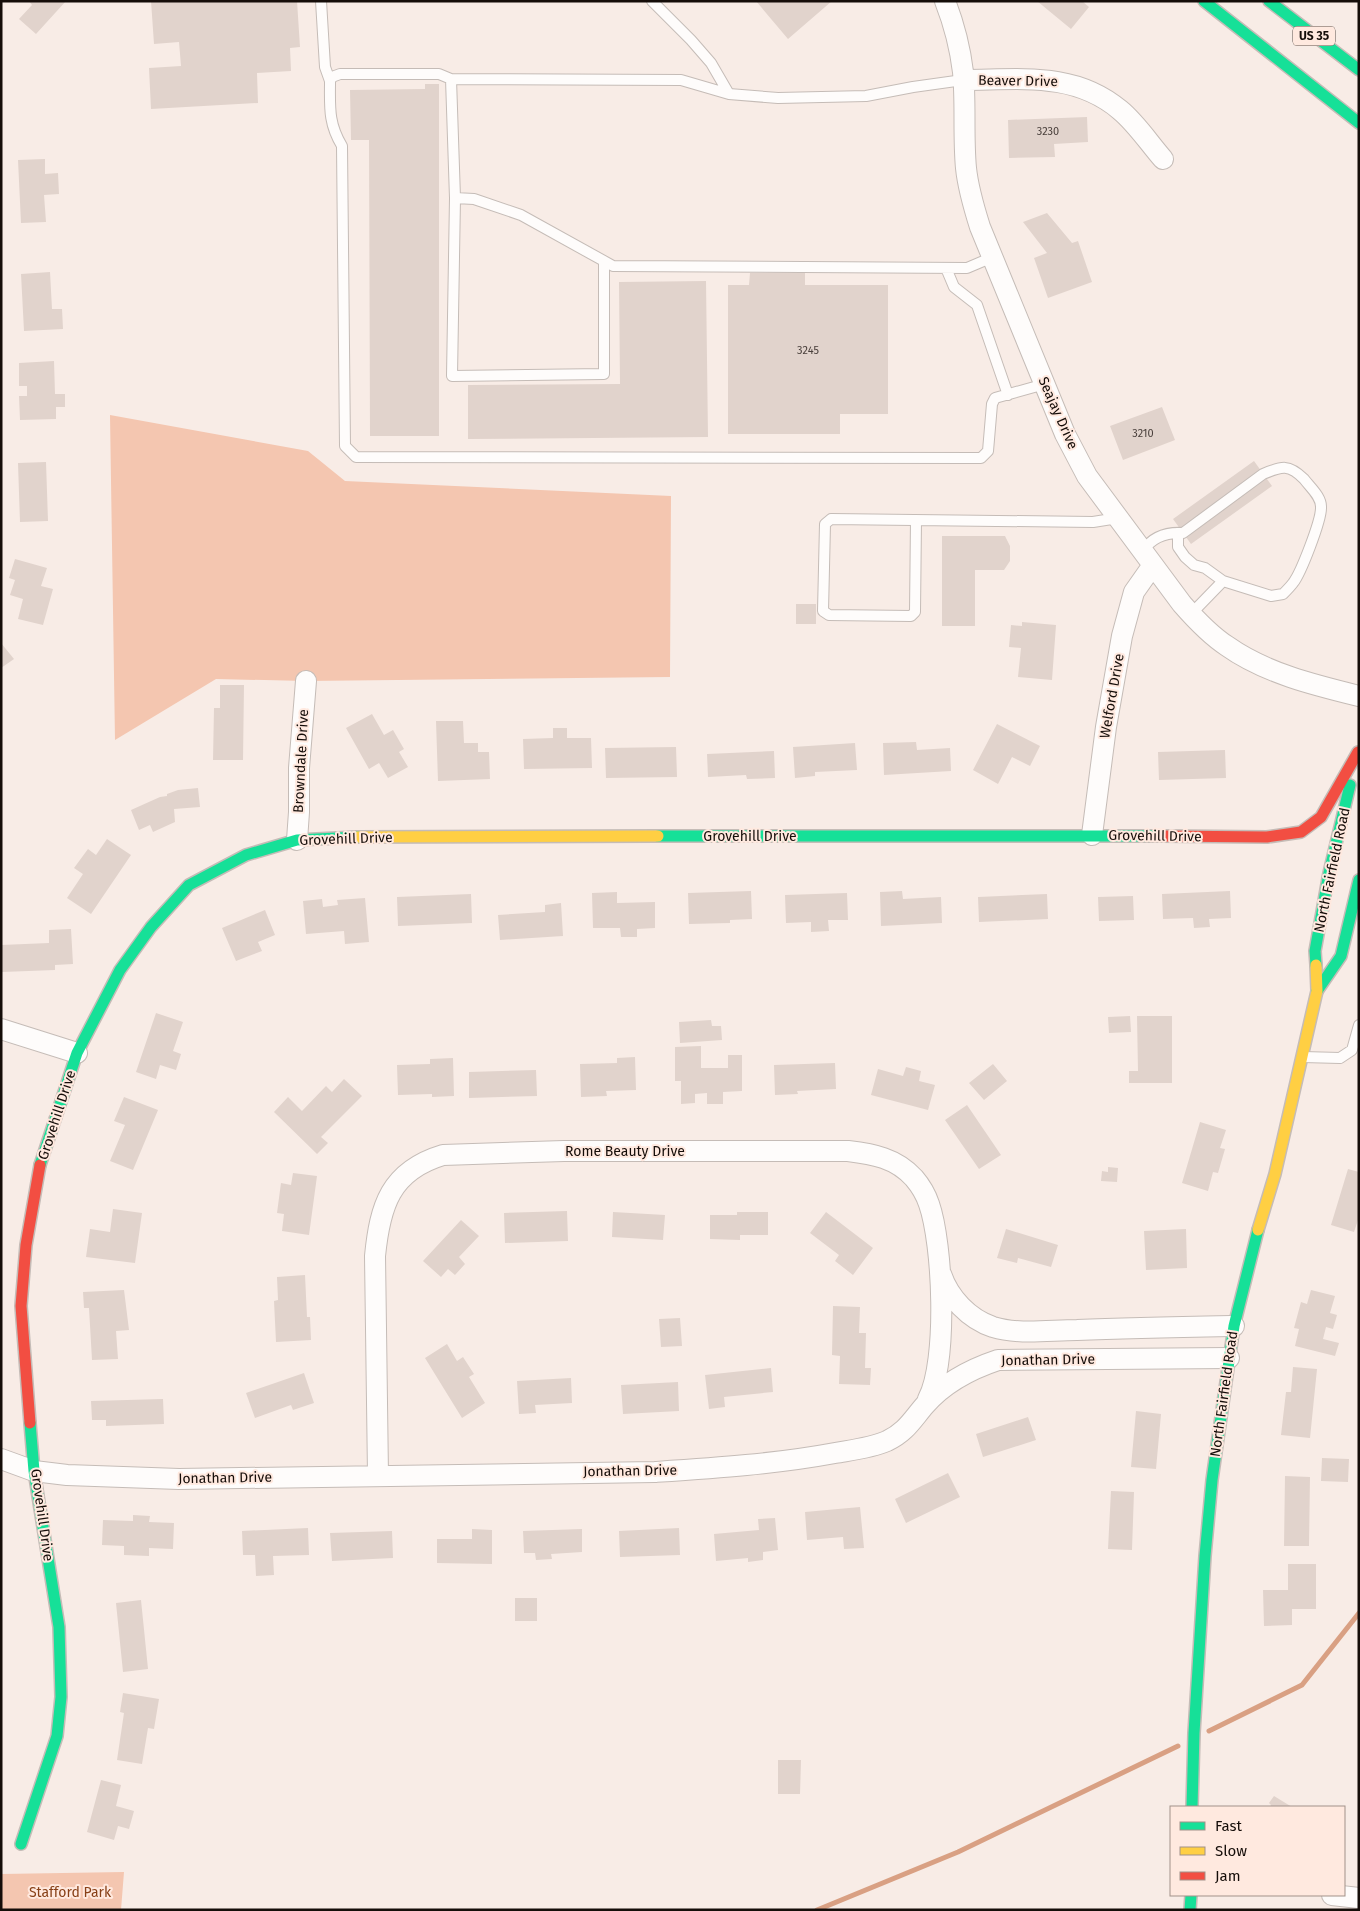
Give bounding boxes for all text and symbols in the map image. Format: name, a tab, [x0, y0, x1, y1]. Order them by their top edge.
road number: US 35	[1293, 27, 1335, 46]
street label: Beaver Drive	[978, 72, 1058, 90]
house number: 3230	[1037, 125, 1059, 138]
house number: 3245	[797, 344, 819, 357]
street label: Seajay Drive	[1035, 374, 1081, 452]
house number: 3210	[1132, 427, 1154, 440]
street label: Welford Drive	[1096, 652, 1128, 740]
street label: Browndale Drive	[290, 709, 312, 813]
street label: North Fairfield Road	[1310, 806, 1354, 934]
street label: Grovehill Drive	[1108, 827, 1202, 845]
street label: Grovehill Drive	[703, 828, 797, 845]
street label: Grovehill Drive	[299, 829, 393, 849]
street label: Grovehill Drive	[35, 1068, 79, 1162]
street label: Rome Beauty Drive	[565, 1143, 685, 1160]
street label: North Fairfield Road	[1207, 1330, 1241, 1458]
street label: Jonathan Drive	[1001, 1351, 1095, 1369]
street label: Jonathan Drive	[583, 1462, 677, 1480]
street label: Grovehill Drive	[27, 1468, 57, 1562]
street label: Jonathan Drive	[178, 1469, 272, 1487]
legend	[1170, 1806, 1345, 1896]
text: Fast	[1215, 1817, 1242, 1835]
text: Slow	[1215, 1842, 1247, 1860]
text: Jam	[1215, 1867, 1241, 1885]
park label: Stafford Park	[29, 1884, 112, 1901]

